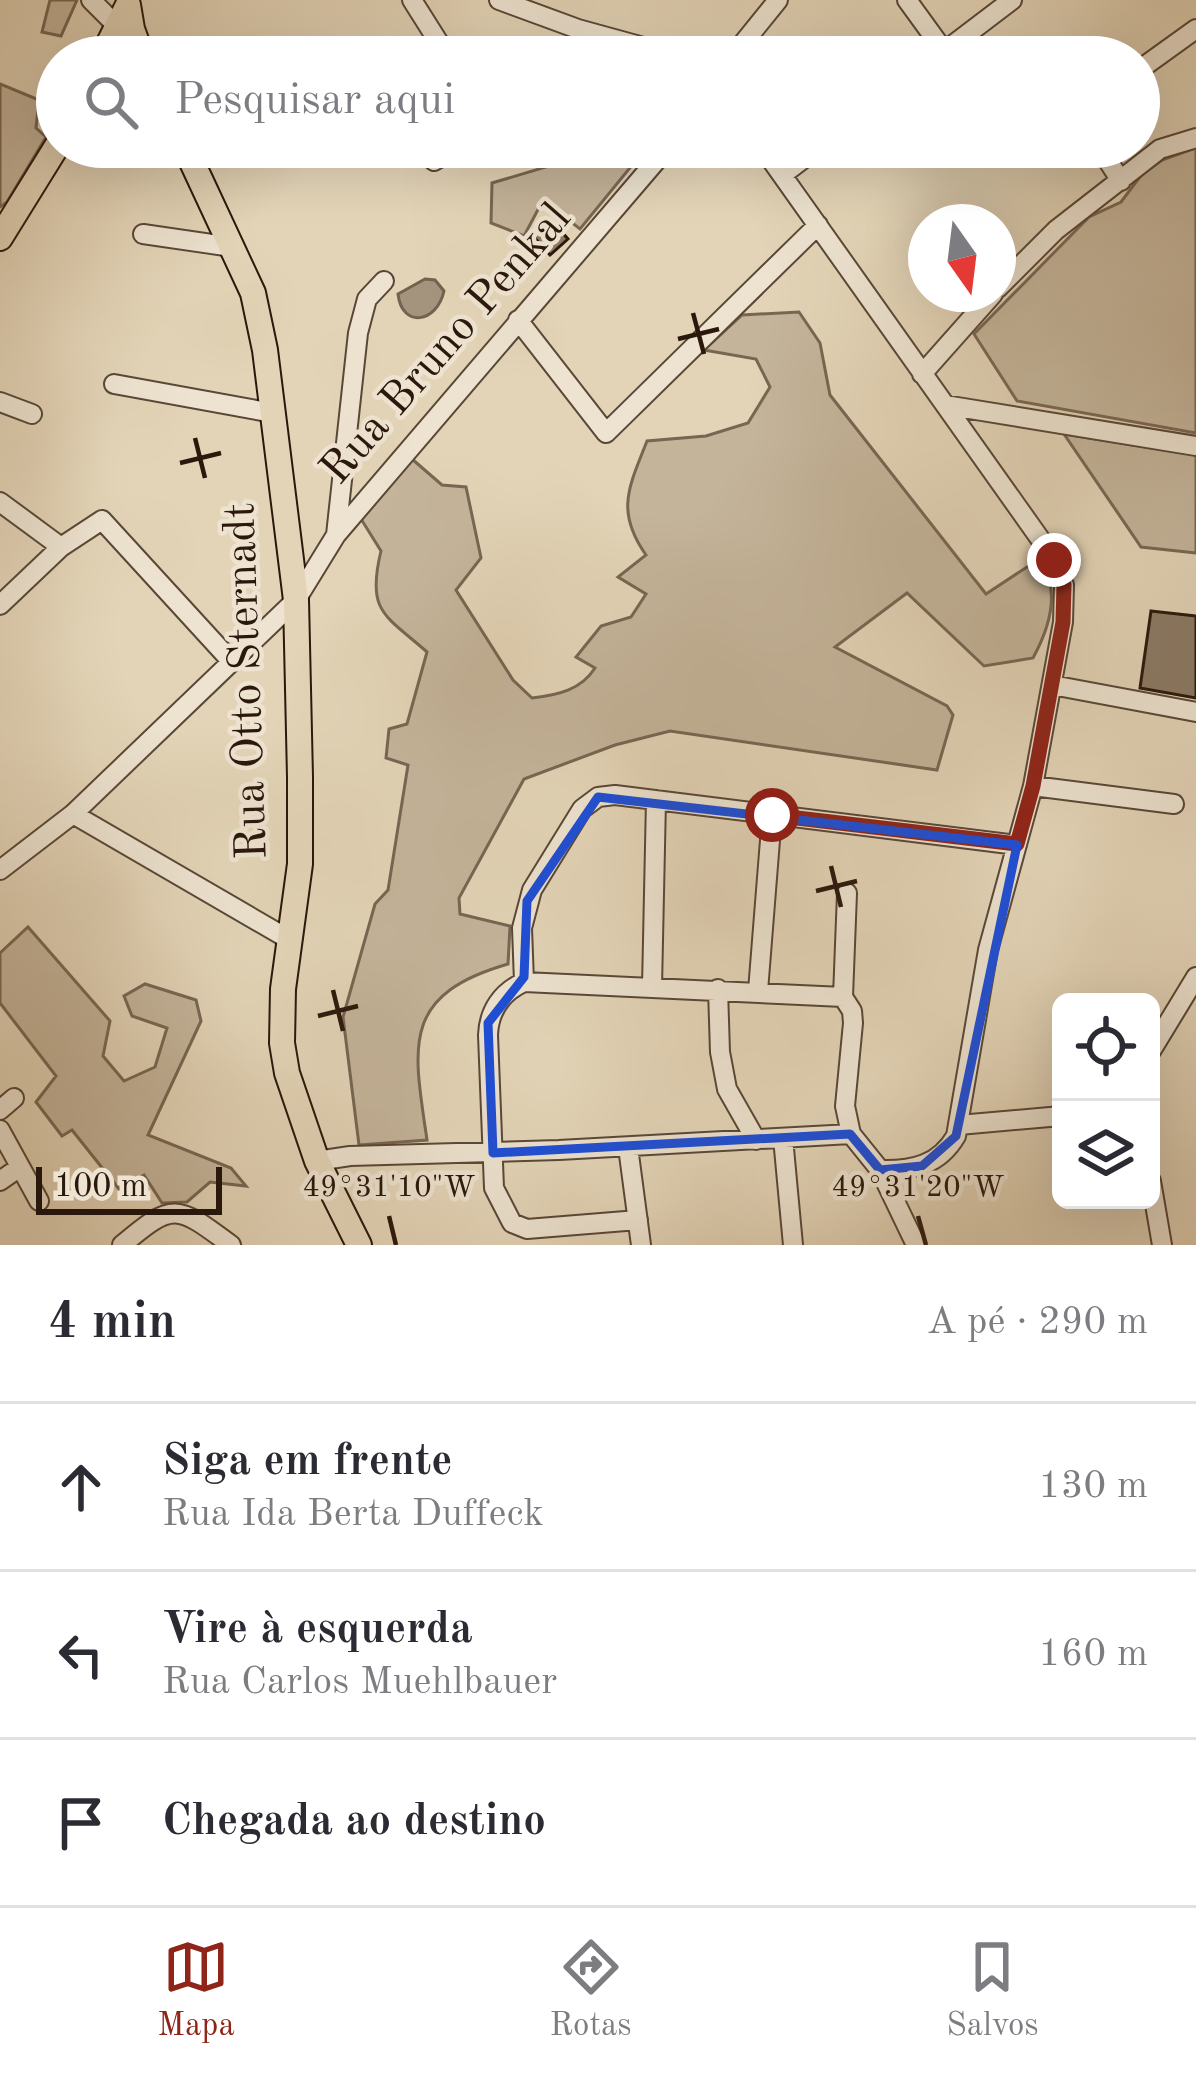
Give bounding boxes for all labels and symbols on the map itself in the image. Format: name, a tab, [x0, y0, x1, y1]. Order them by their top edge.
street label: Rua Bruno Penkal	[314, 196, 580, 494]
north arrow	[908, 204, 1016, 312]
street label: Rua Otto Sternadt	[219, 502, 277, 860]
route end	[1027, 533, 1081, 587]
route start	[745, 788, 799, 842]
scale bar	[36, 1161, 222, 1214]
text: 49°31'10"W	[303, 1173, 475, 1203]
text: 49°31'20"W	[832, 1173, 1004, 1203]

